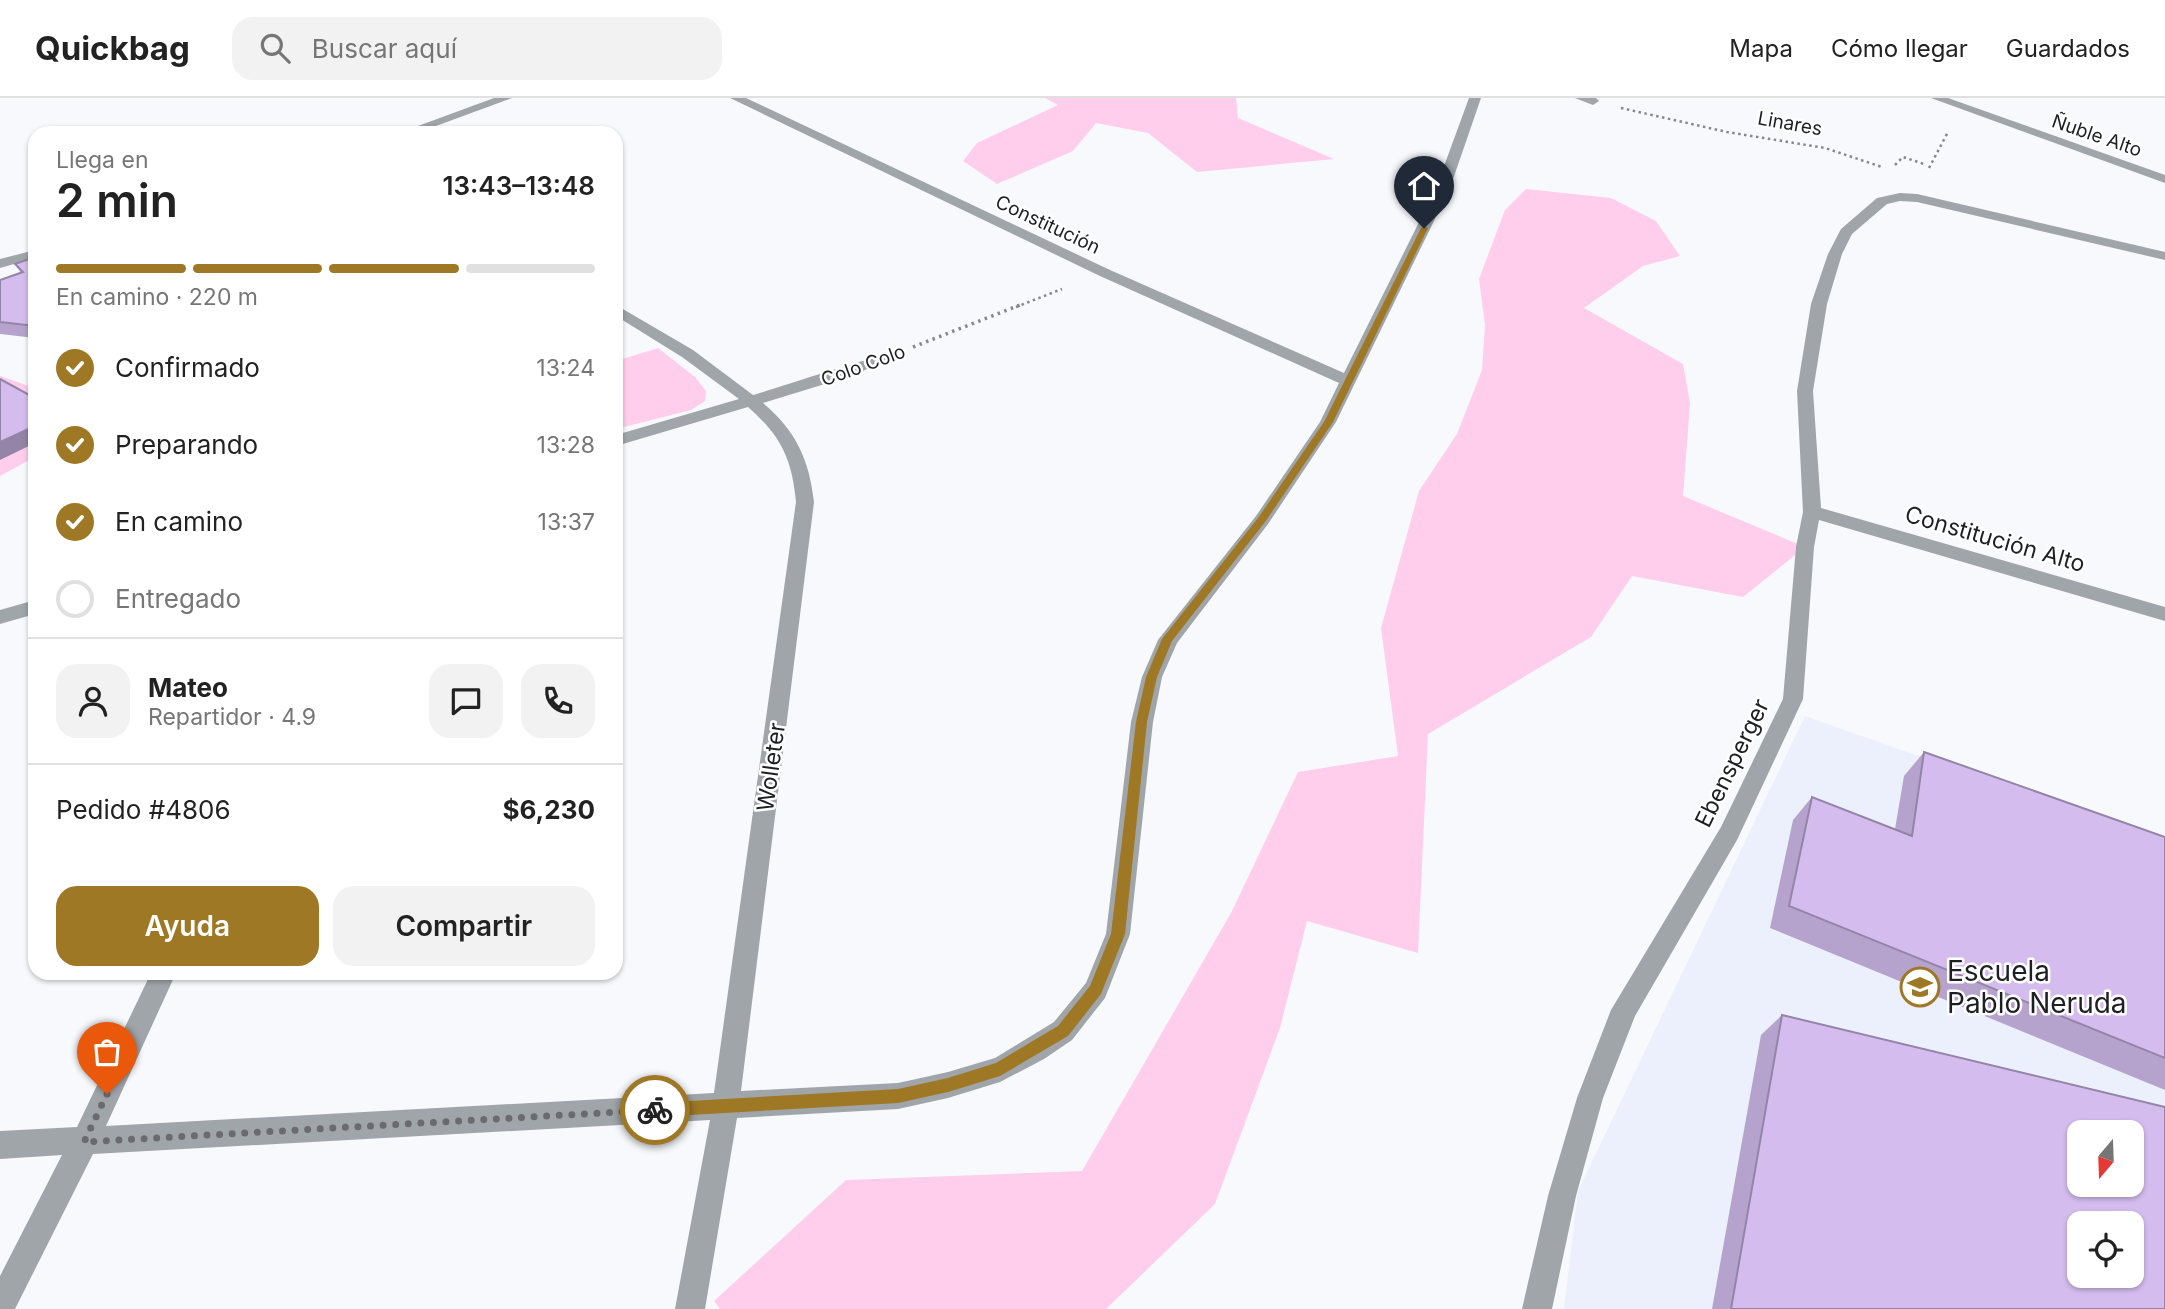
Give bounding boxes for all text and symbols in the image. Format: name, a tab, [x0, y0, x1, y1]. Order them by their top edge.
search box	[232, 17, 722, 80]
text: Quickbag	[35, 28, 190, 68]
icon: search	[256, 29, 294, 67]
text: Buscar aquí	[312, 33, 457, 64]
text: Mapa	[1729, 34, 1793, 63]
text: Cómo llegar	[1831, 34, 1968, 63]
text: Guardados	[2006, 34, 2130, 63]
street label: Linares	[1756, 107, 1824, 140]
street label: Ñuble Alto	[2049, 109, 2145, 162]
text: Llega en	[56, 146, 148, 174]
pin	[1394, 156, 1454, 228]
icon: home	[1405, 167, 1443, 205]
text: 13:43–13:48	[443, 170, 595, 201]
text: 2 min	[56, 172, 178, 228]
street label: Constitución	[992, 190, 1104, 259]
text: En camino · 220 m	[56, 283, 258, 311]
street label: Colo Colo	[818, 340, 908, 391]
icon: check	[56, 349, 94, 387]
text: Confirmado	[115, 352, 260, 383]
text: 13:24	[536, 354, 595, 382]
icon: check	[56, 426, 94, 464]
text: Preparando	[115, 429, 258, 460]
text: 13:28	[537, 431, 595, 459]
street label: Constitución Alto	[1902, 500, 2088, 578]
icon: check	[56, 503, 94, 541]
text: En camino	[115, 506, 243, 537]
text: 13:37	[538, 508, 595, 536]
text: Entregado	[115, 583, 241, 614]
button: person	[56, 664, 130, 738]
button: chat	[429, 664, 503, 738]
button: phone	[521, 664, 595, 738]
text: Mateo	[148, 672, 228, 703]
street label: Ebensperger	[1689, 694, 1775, 832]
text: Repartidor · 4.9	[148, 703, 316, 731]
street label: Wolleter	[751, 721, 791, 813]
text: Pedido #4806	[56, 794, 231, 825]
text: $6,230	[502, 794, 595, 825]
button: Ayuda	[56, 886, 319, 966]
button: Compartir	[333, 886, 595, 966]
place label: Escuela Pablo Neruda	[1947, 954, 2127, 1020]
school or university icon: Escuela Pablo Neruda	[1899, 966, 1941, 1008]
pin	[77, 1022, 137, 1094]
icon: bag	[88, 1033, 126, 1071]
courier	[620, 1075, 690, 1145]
icon: bike	[636, 1091, 674, 1129]
north arrow	[2067, 1120, 2144, 1197]
map controls	[2067, 1120, 2144, 1288]
button: locate	[2067, 1211, 2144, 1288]

